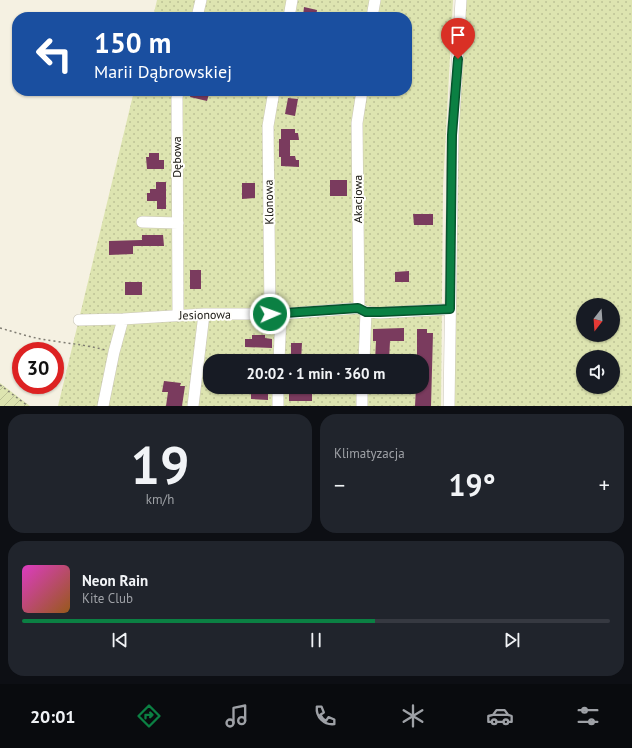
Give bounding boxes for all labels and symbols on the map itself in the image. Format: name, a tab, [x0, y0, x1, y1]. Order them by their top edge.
pin	[441, 18, 475, 59]
street label: Dębowa	[169, 136, 184, 178]
street label: Akacjowa	[350, 175, 365, 223]
street label: Klonowa	[261, 179, 276, 225]
position arrow	[249, 293, 291, 335]
north arrow	[576, 298, 620, 342]
street label: Jesionowa	[178, 307, 231, 322]
speed limit sign: 30	[12, 342, 64, 394]

